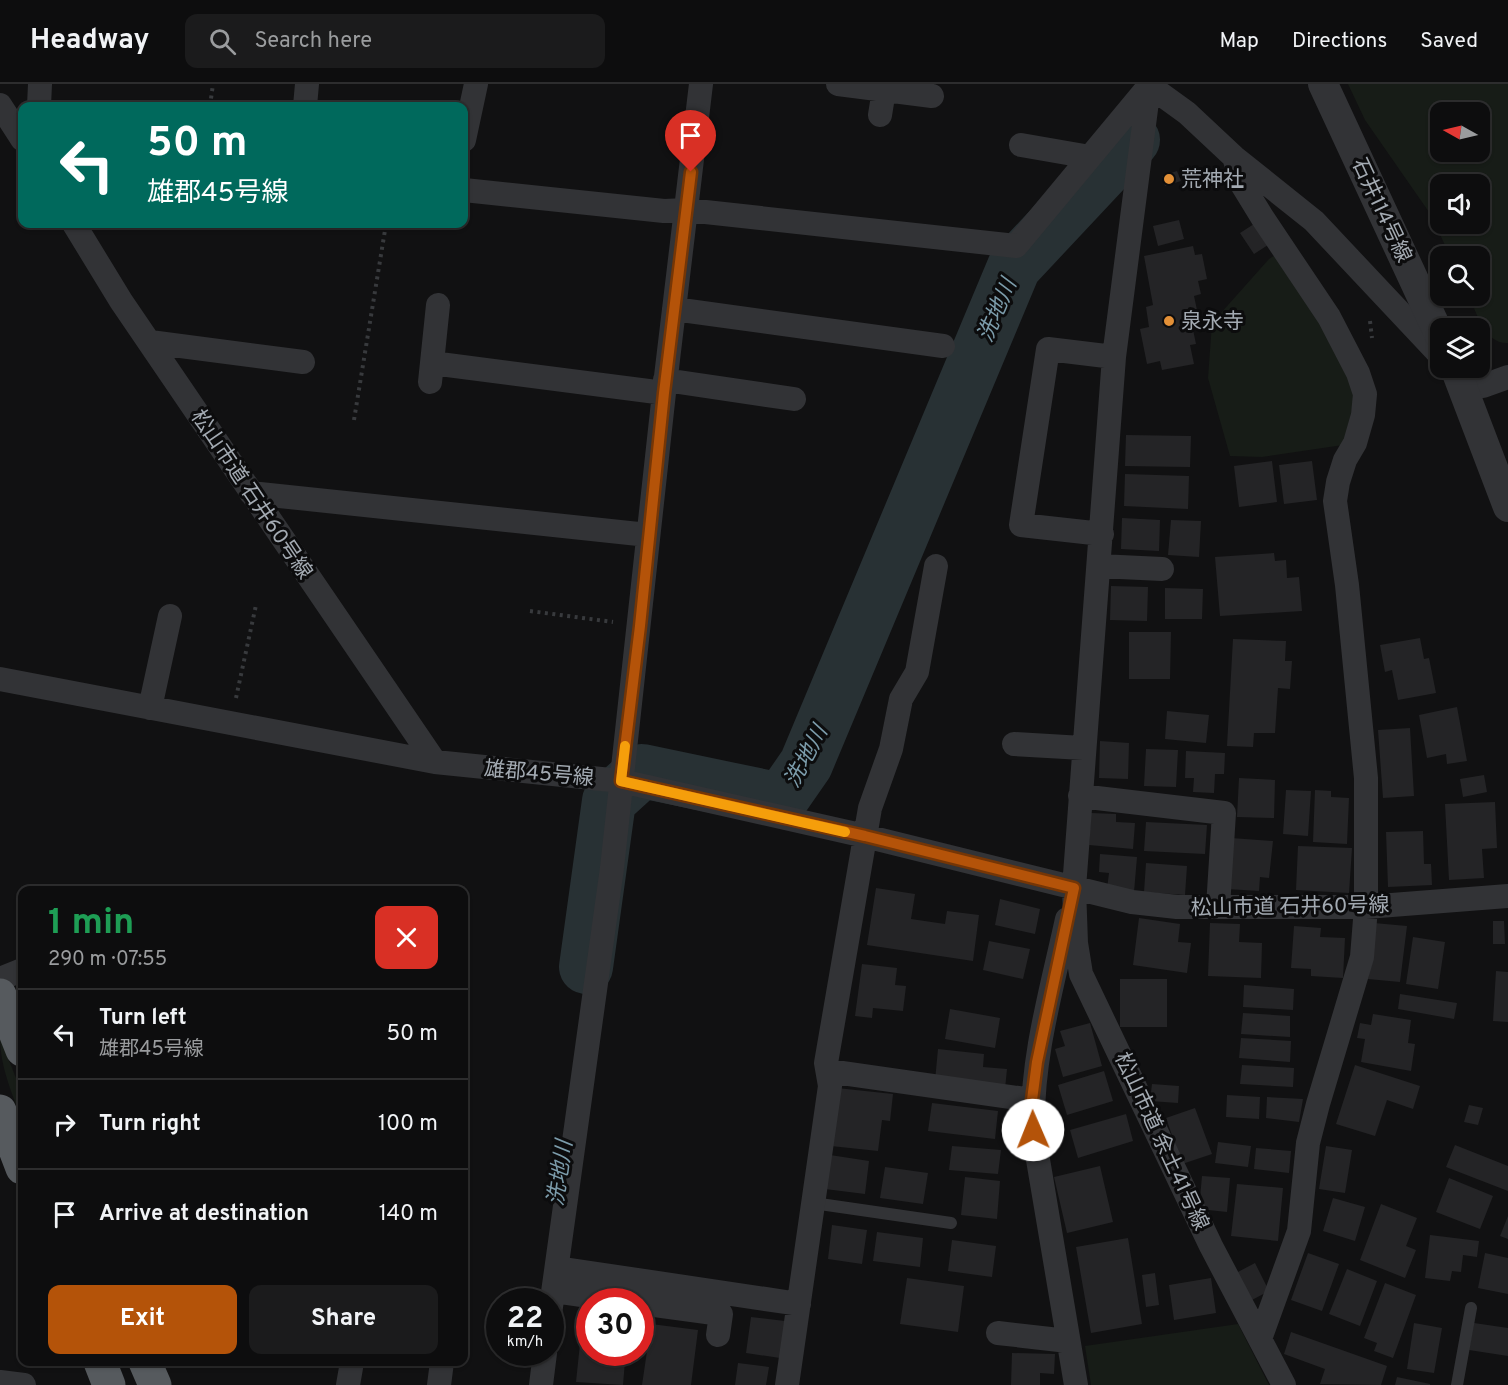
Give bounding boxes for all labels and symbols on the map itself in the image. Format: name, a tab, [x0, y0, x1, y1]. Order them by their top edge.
north arrow	[1430, 102, 1490, 162]
pin	[665, 110, 716, 172]
street label: 石井114号線	[1345, 154, 1417, 267]
place label: 荒神社	[1181, 167, 1244, 194]
marker: 荒神社	[1162, 172, 1176, 186]
water label: 洗地川	[973, 273, 1024, 347]
place label: 泉永寺	[1181, 309, 1244, 336]
marker: 泉永寺	[1162, 314, 1176, 328]
street label: 松山市道 石井60号線	[184, 405, 318, 585]
water label: 洗地川	[780, 720, 836, 793]
street label: 雄郡45号線	[483, 756, 595, 793]
street label: 松山市道 石井60号線	[1190, 892, 1390, 923]
street label: 松山市道 余土41号線	[1107, 1048, 1214, 1235]
position arrow	[1001, 1098, 1065, 1162]
water label: 洗地川	[544, 1137, 580, 1208]
speed limit sign: 30	[576, 1288, 654, 1366]

